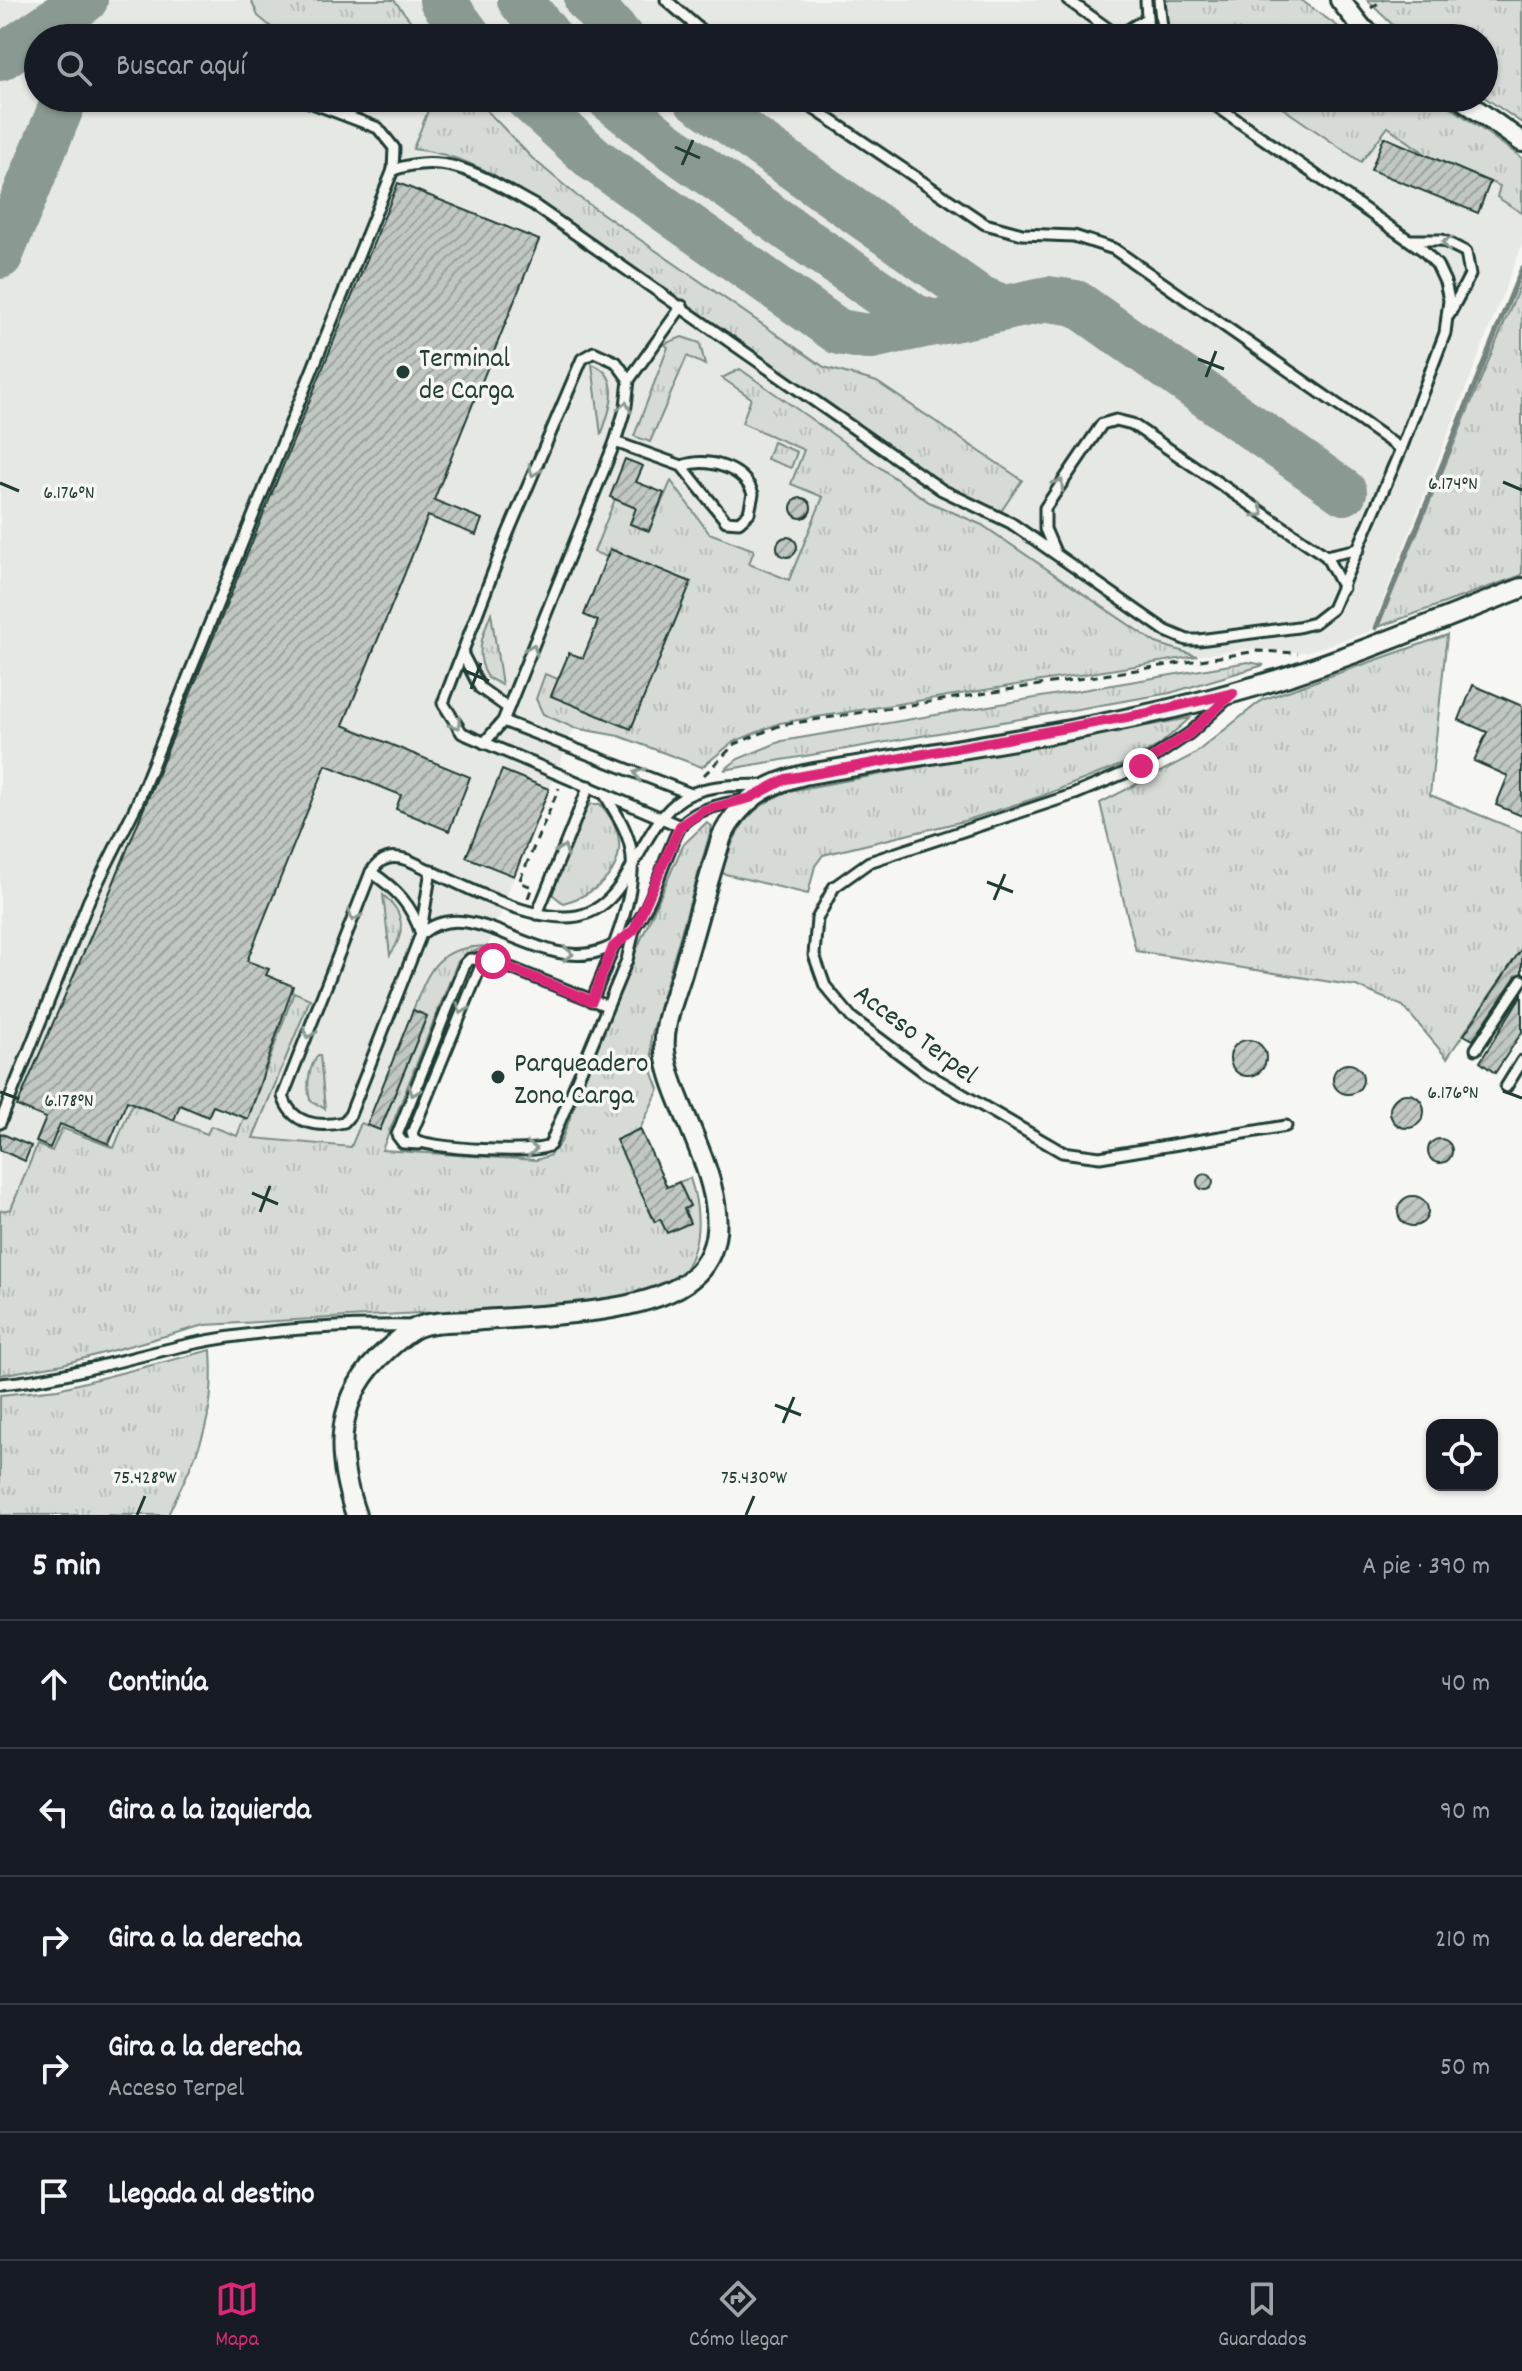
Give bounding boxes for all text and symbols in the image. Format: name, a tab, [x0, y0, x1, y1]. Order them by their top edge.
search box	[24, 24, 1498, 112]
icon: search	[52, 46, 96, 90]
text: Buscar aquí	[116, 47, 246, 90]
one-way arrow	[1441, 235, 1454, 252]
place label: Terminal de Carga	[419, 341, 514, 413]
marker: Terminal de Carga	[394, 363, 412, 381]
one-way arrow	[616, 400, 633, 414]
one-way arrow	[528, 463, 544, 477]
text: 6.174°N	[1428, 471, 1478, 499]
one-way arrow	[1049, 478, 1064, 493]
text: 6.176°N	[43, 480, 95, 508]
one-way arrow	[1251, 502, 1265, 517]
one-way arrow	[522, 643, 539, 657]
one-way arrow	[446, 715, 460, 730]
route end	[1123, 748, 1159, 784]
one-way arrow	[633, 767, 647, 784]
one-way arrow	[553, 844, 569, 858]
one-way arrow	[347, 908, 364, 922]
route start	[475, 943, 511, 979]
one-way arrow	[561, 945, 574, 962]
street label: Acceso Terpel	[843, 976, 985, 1096]
one-way arrow	[455, 1001, 472, 1015]
one-way arrow	[302, 1025, 318, 1039]
place label: Parqueadero Zona Carga	[514, 1046, 649, 1118]
marker: Parqueadero Zona Carga	[489, 1068, 507, 1086]
text: 6.176°N	[1427, 1080, 1479, 1108]
one-way arrow	[407, 1083, 424, 1097]
text: 6.178°N	[44, 1088, 94, 1116]
one-way arrow	[526, 1141, 539, 1158]
map controls	[1426, 1419, 1498, 1491]
button: locate	[1426, 1419, 1498, 1491]
text: 75.428°W	[113, 1465, 177, 1493]
text: 75.430°W	[721, 1465, 788, 1493]
text: 5 min	[32, 1543, 101, 1592]
text: A pie · 390 m	[1362, 1549, 1490, 1586]
icon: ahead	[32, 1662, 76, 1706]
text: Continúa	[108, 1663, 207, 1706]
text: 40 m	[1441, 1666, 1490, 1703]
icon: left	[32, 1790, 76, 1834]
text: Gira a la izquierda	[108, 1791, 311, 1834]
text: 90 m	[1440, 1794, 1490, 1831]
icon: right	[32, 1918, 76, 1962]
text: Gira a la derecha	[108, 1919, 301, 1962]
text: 210 m	[1435, 1922, 1490, 1959]
text: Gira a la derecha	[108, 2028, 301, 2071]
icon: right	[32, 2046, 76, 2090]
text: 50 m	[1440, 2050, 1490, 2087]
text: Acceso Terpel	[108, 2071, 244, 2108]
icon: arrive	[32, 2174, 76, 2218]
text: Llegada al destino	[108, 2175, 315, 2218]
tab: Mapa	[215, 2277, 259, 2356]
tab: Cómo llegar	[689, 2277, 788, 2356]
tab: Guardados	[1218, 2277, 1307, 2356]

